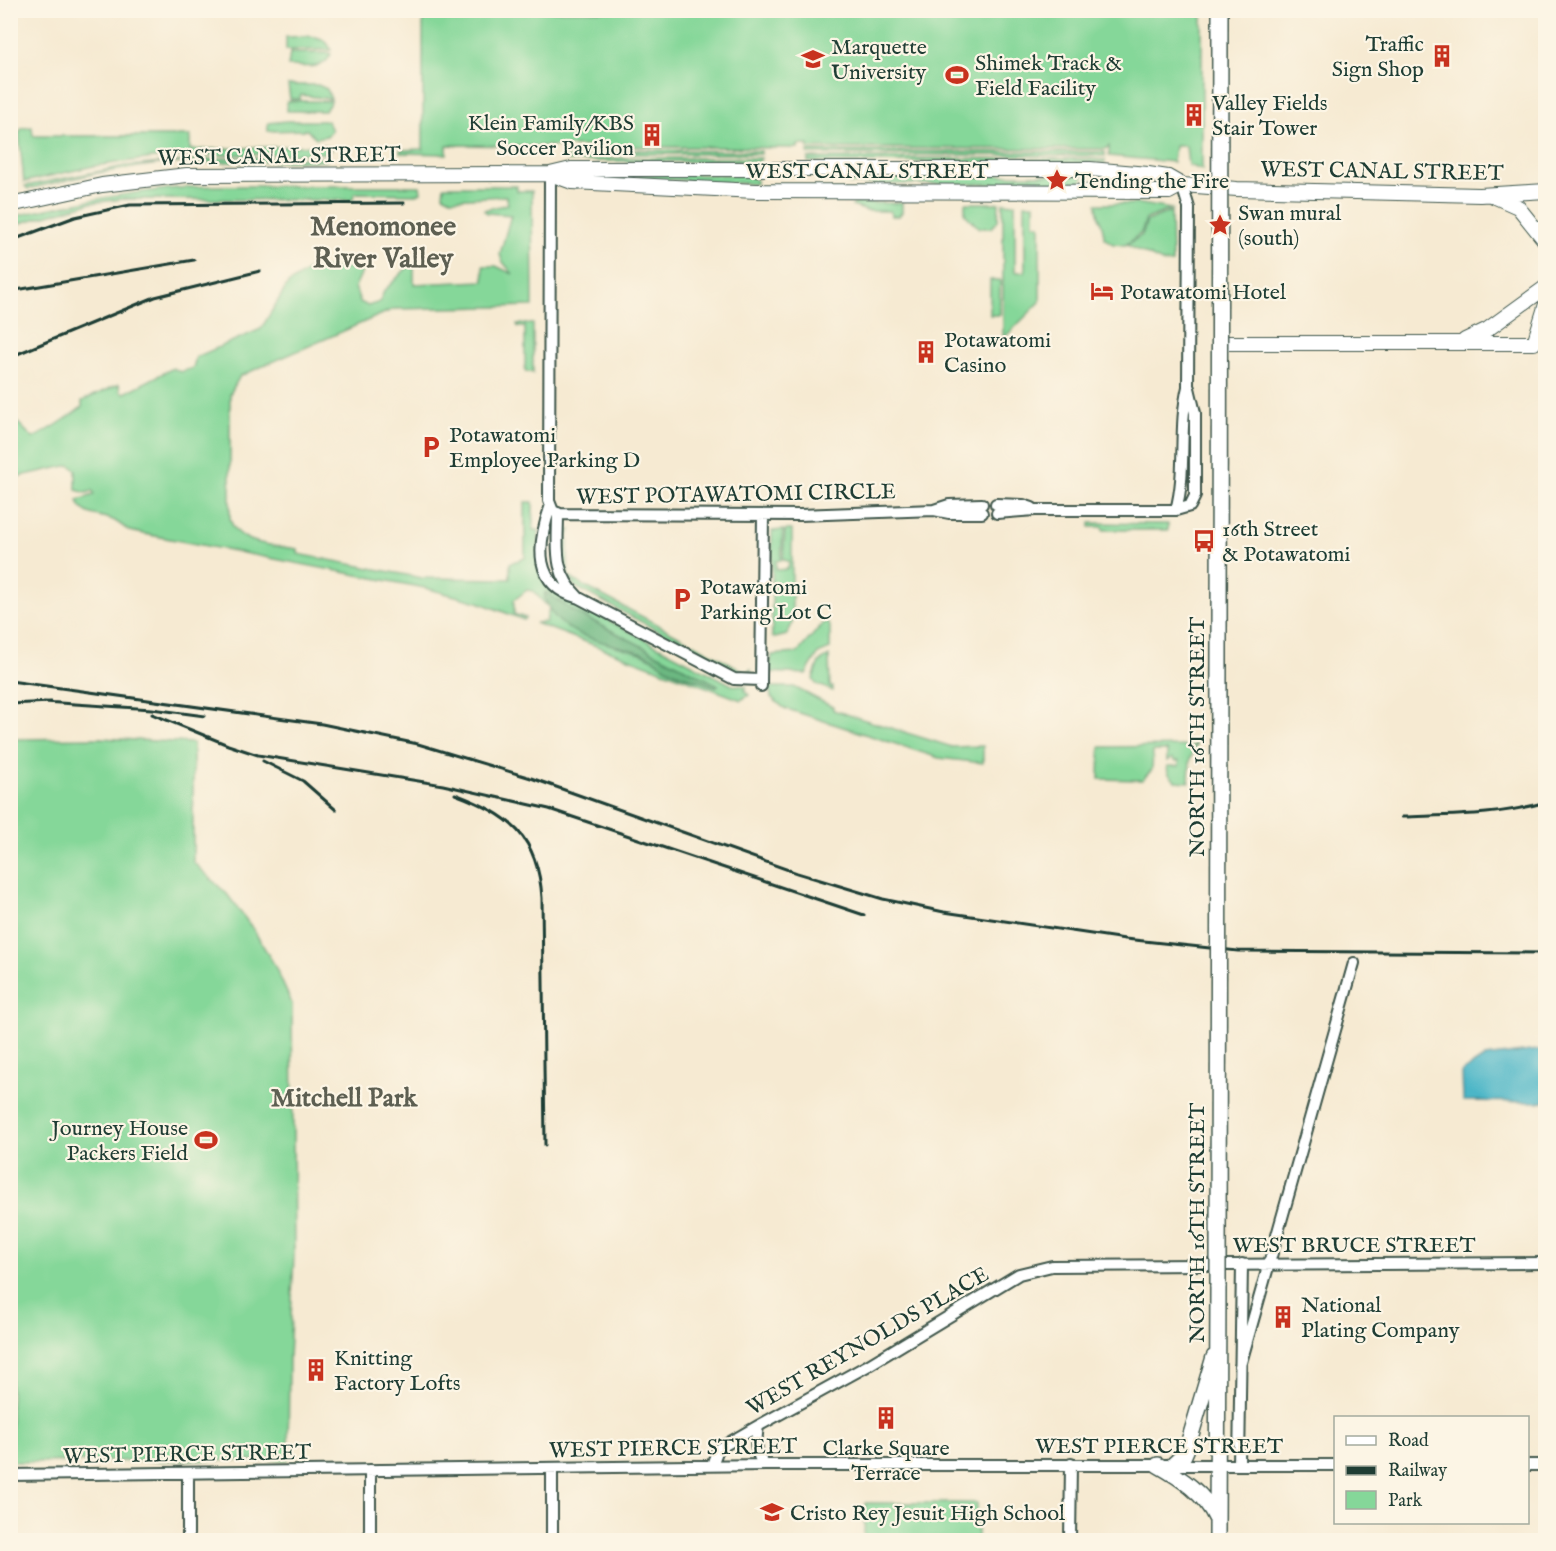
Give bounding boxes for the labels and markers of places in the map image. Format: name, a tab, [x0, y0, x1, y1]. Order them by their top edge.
place label: Traffic Sign Shop	[1332, 31, 1424, 84]
place label: Marquette University	[831, 34, 927, 87]
building icon: Traffic Sign Shop	[1429, 43, 1455, 69]
school or university icon: Marquette University	[800, 46, 826, 72]
place label: Shimek Track & Field Facility	[975, 50, 1122, 103]
sports icon: Shimek Track & Field Facility	[944, 62, 970, 88]
place label: Valley Fields Stair Tower	[1211, 90, 1327, 143]
building icon: Valley Fields Stair Tower	[1181, 102, 1207, 128]
place label: Klein Family/KBS Soccer Pavilion	[468, 110, 634, 163]
building icon: Klein Family/KBS Soccer Pavilion	[639, 122, 665, 148]
place icon: Tending the Fire	[1044, 167, 1070, 193]
place label: Tending the Fire	[1075, 168, 1229, 196]
place label: Swan mural (south)	[1238, 200, 1341, 253]
place icon: Swan mural (south)	[1207, 212, 1233, 238]
hotel icon: Potawatomi Hotel	[1089, 278, 1115, 304]
place label: Potawatomi Hotel	[1120, 279, 1286, 307]
place label: Potawatomi Casino	[944, 327, 1051, 380]
building icon: Potawatomi Casino	[913, 339, 939, 365]
place label: Potawatomi Employee Parking D	[449, 422, 640, 475]
parking icon: Potawatomi Employee Parking D	[418, 434, 444, 460]
place label: 16th Street & Potawatomi	[1222, 516, 1351, 569]
bus stop icon: 16th Street & Potawatomi	[1191, 528, 1217, 554]
place label: Potawatomi Parking Lot C	[700, 574, 832, 627]
parking icon: Potawatomi Parking Lot C	[669, 586, 695, 612]
place label: Journey House Packers Field	[48, 1115, 188, 1168]
sports icon: Journey House Packers Field	[193, 1127, 219, 1153]
place label: National Plating Company	[1301, 1292, 1460, 1345]
building icon: National Plating Company	[1270, 1304, 1296, 1330]
place label: Knitting Factory Lofts	[334, 1345, 461, 1398]
building icon: Knitting Factory Lofts	[303, 1357, 329, 1383]
building icon: Clarke Square Terrace	[873, 1405, 899, 1431]
place label: Clarke Square Terrace	[822, 1435, 950, 1488]
school or university icon: Cristo Rey Jesuit High School	[759, 1499, 785, 1525]
place label: Cristo Rey Jesuit High School	[790, 1500, 1065, 1528]

